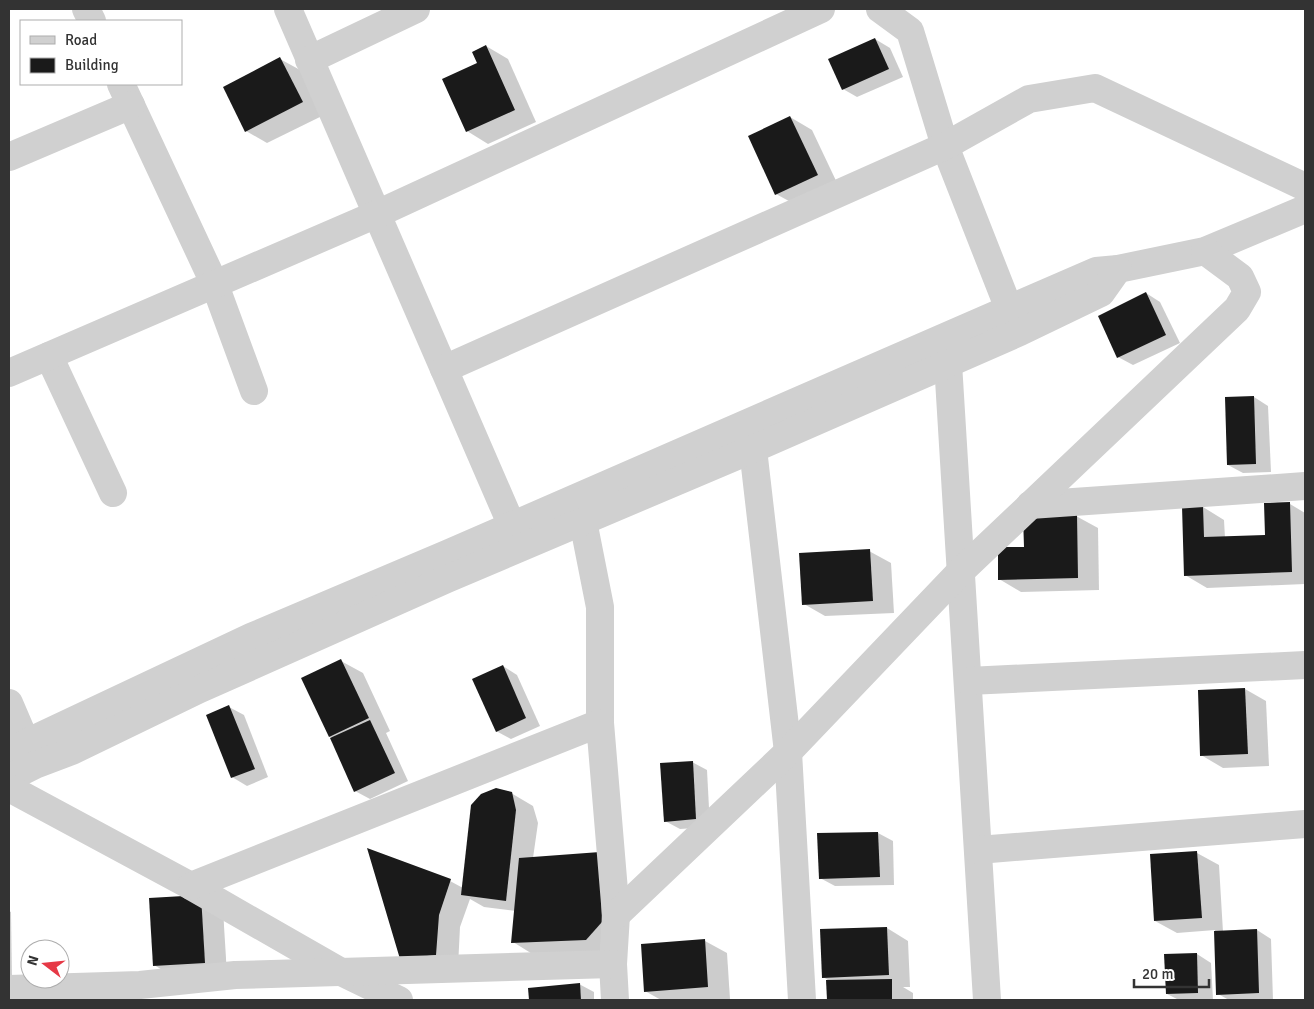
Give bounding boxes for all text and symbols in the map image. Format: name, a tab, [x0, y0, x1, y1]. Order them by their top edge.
legend	[20, 20, 182, 85]
text: Road	[65, 31, 97, 49]
text: Building	[65, 56, 119, 74]
north arrow	[20, 939, 70, 989]
text: N	[23, 954, 42, 968]
scale bar	[1134, 956, 1209, 988]
text: 20 m	[1142, 965, 1173, 983]

